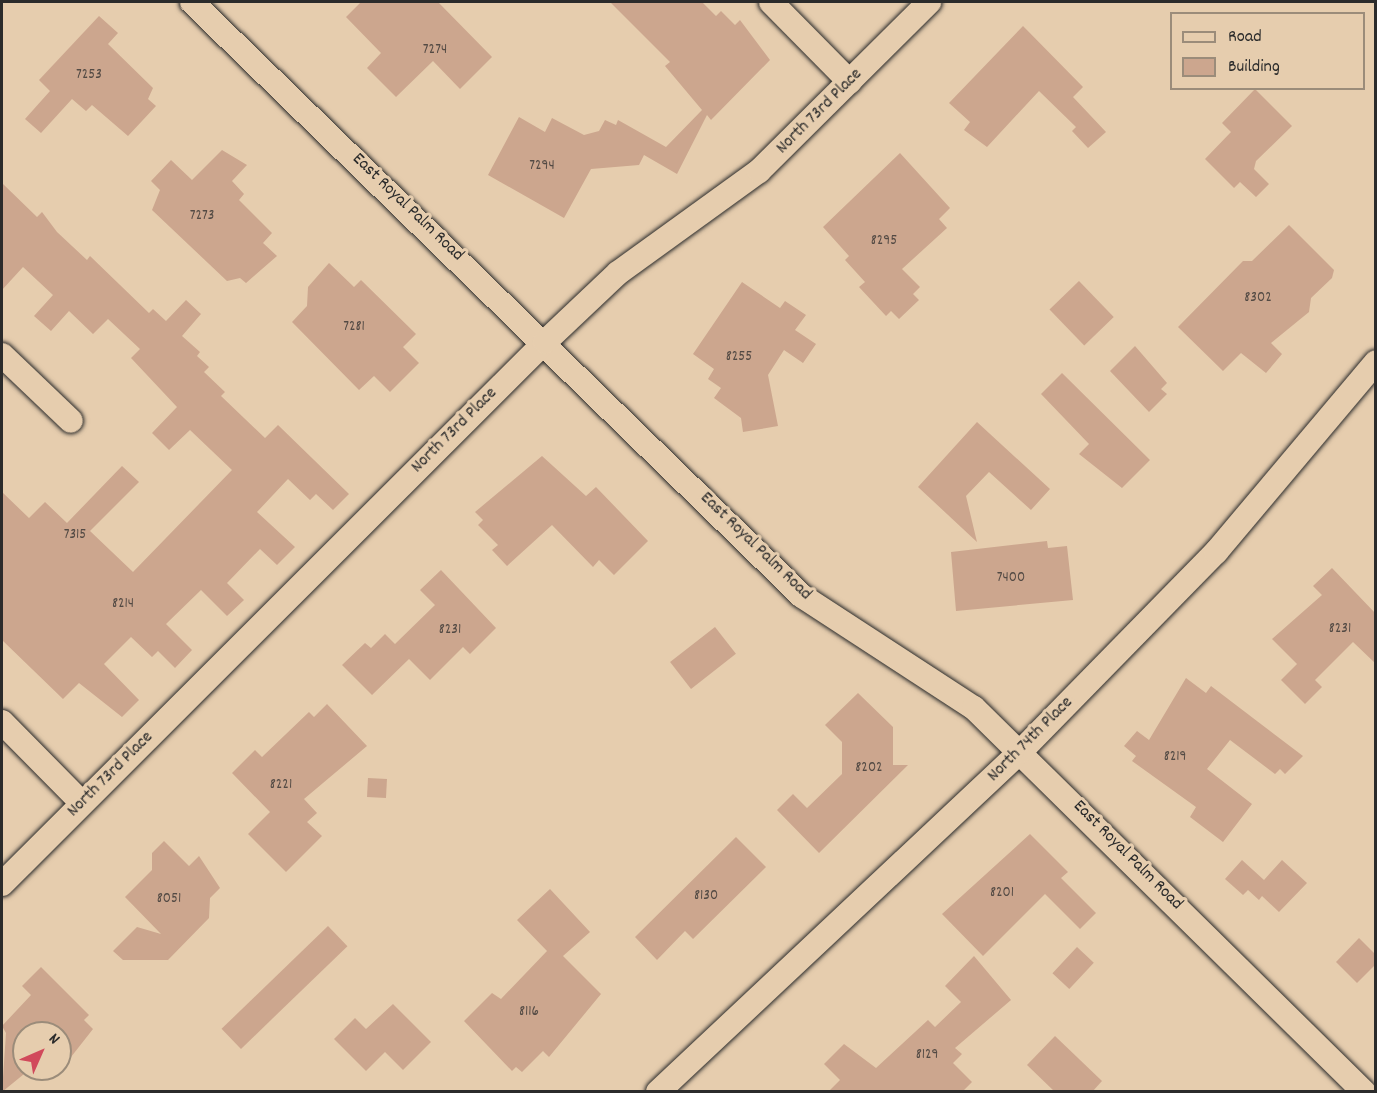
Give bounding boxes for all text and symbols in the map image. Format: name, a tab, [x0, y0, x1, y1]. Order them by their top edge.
legend	[1170, 12, 1365, 90]
text: Road	[1228, 25, 1262, 50]
house number: 7274	[423, 42, 447, 60]
text: Building	[1228, 55, 1280, 80]
street label: North 73rd Place	[772, 64, 868, 160]
house number: 7253	[76, 67, 102, 85]
street label: East Royal Palm Road	[347, 149, 467, 267]
house number: 7294	[529, 158, 555, 176]
house number: 7273	[190, 208, 214, 226]
house number: 8295	[871, 233, 897, 251]
house number: 8302	[1244, 290, 1272, 308]
house number: 7281	[343, 319, 365, 337]
house number: 8255	[726, 349, 752, 367]
street label: North 73rd Place	[407, 383, 503, 479]
street label: East Royal Palm Road	[695, 488, 815, 606]
house number: 7315	[64, 527, 86, 545]
house number: 7400	[997, 570, 1025, 588]
house number: 8214	[112, 596, 134, 614]
house number: 8231	[1329, 621, 1351, 639]
house number: 8231	[439, 622, 461, 640]
street label: North 74th Place	[984, 693, 1078, 787]
street label: North 73rd Place	[63, 727, 159, 823]
house number: 8219	[1164, 749, 1186, 767]
house number: 8202	[855, 760, 883, 778]
house number: 8221	[270, 777, 292, 795]
street label: East Royal Palm Road	[1067, 796, 1187, 916]
house number: 8201	[990, 885, 1014, 903]
house number: 8130	[694, 888, 718, 906]
house number: 8051	[157, 891, 181, 909]
house number: 8116	[519, 1004, 539, 1022]
north arrow	[12, 1021, 72, 1081]
text: N	[43, 1028, 65, 1050]
house number: 8129	[916, 1047, 938, 1065]

